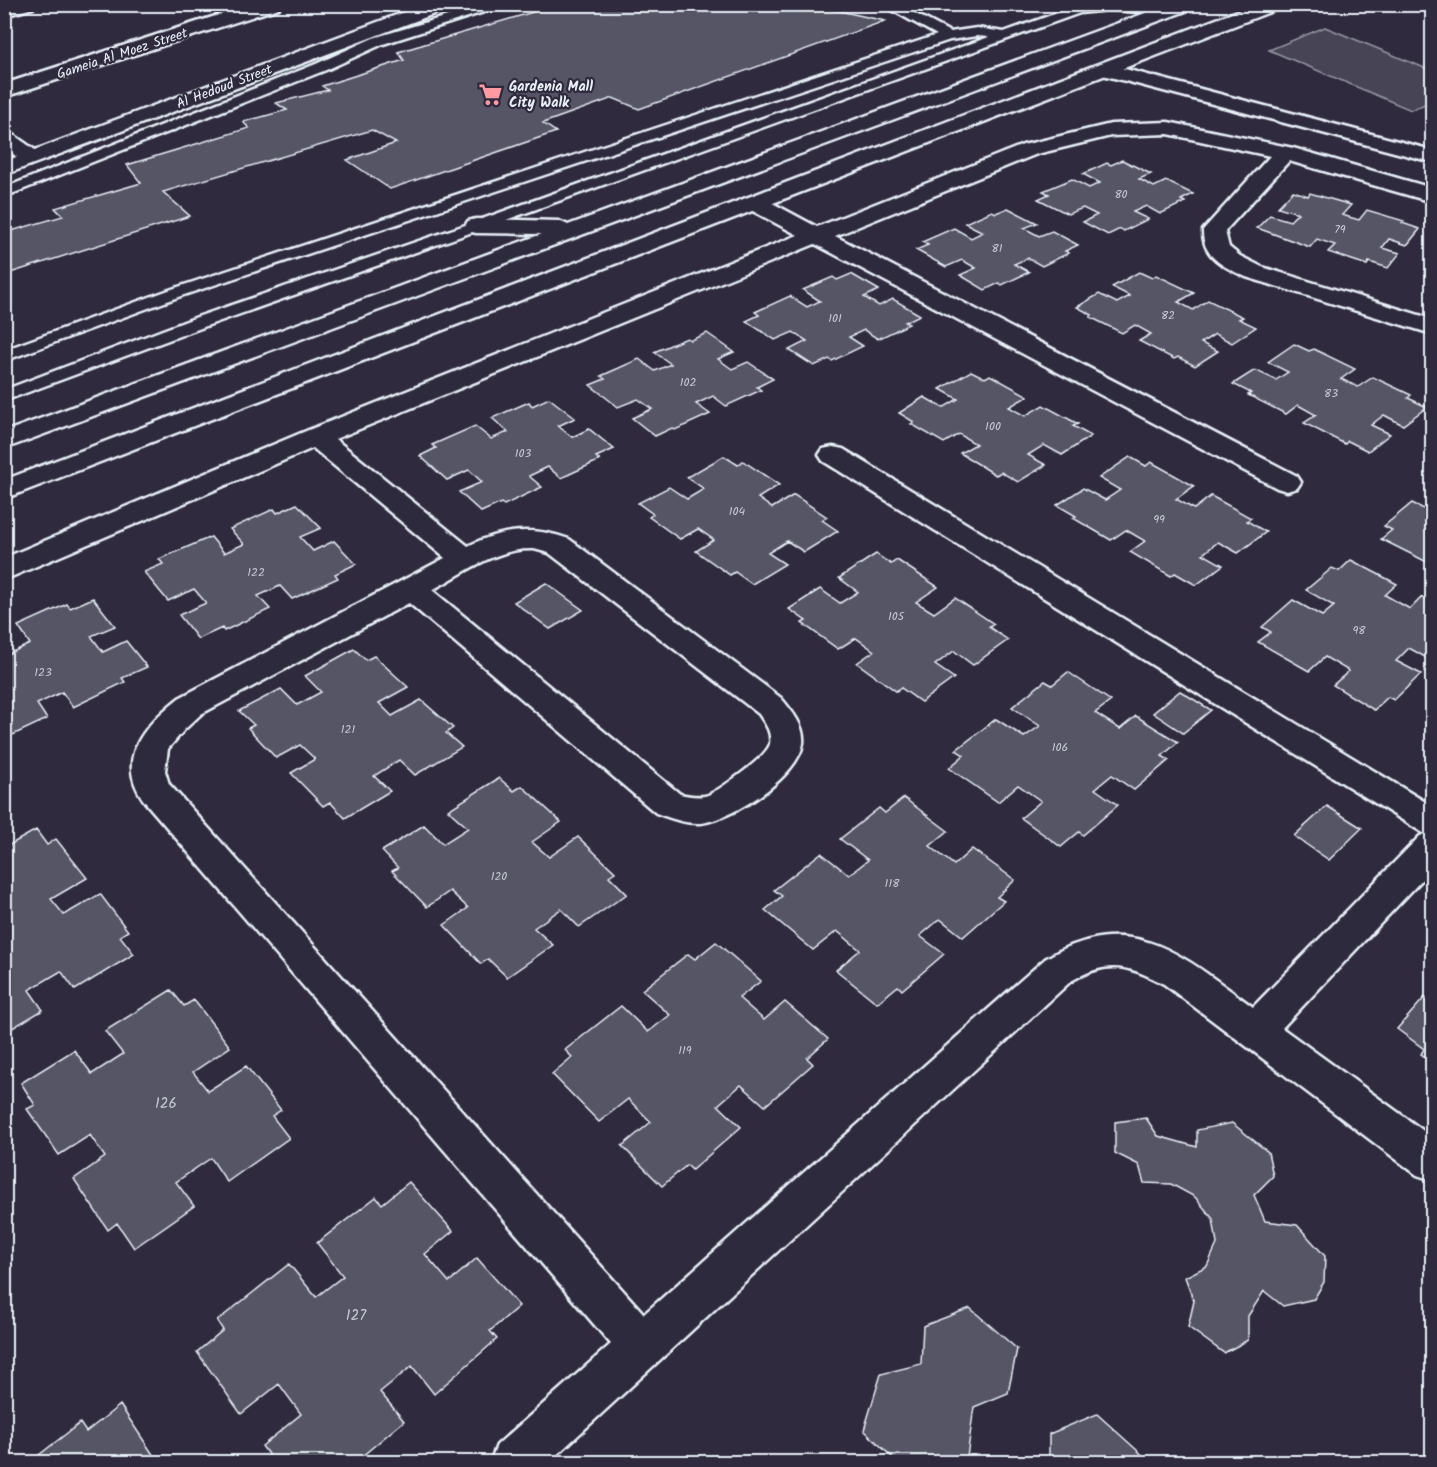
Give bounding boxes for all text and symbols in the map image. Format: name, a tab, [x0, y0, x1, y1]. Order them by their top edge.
street label: Gameia Al Moez Street	[54, 22, 191, 86]
street label: Al Hedoud Street	[173, 58, 276, 115]
place label: Gardenia Mall City Walk	[509, 76, 593, 114]
supermarket icon: Gardenia Mall City Walk	[478, 81, 504, 107]
house number: 80	[1114, 185, 1128, 204]
house number: 79	[1334, 220, 1346, 239]
house number: 81	[992, 239, 1003, 258]
house number: 82	[1161, 306, 1175, 325]
house number: 101	[828, 309, 842, 328]
house number: 102	[680, 373, 696, 392]
house number: 83	[1324, 384, 1338, 403]
house number: 100	[985, 417, 1001, 436]
house number: 103	[515, 444, 531, 463]
house number: 104	[729, 502, 746, 521]
house number: 99	[1153, 510, 1165, 529]
house number: 122	[247, 563, 265, 582]
house number: 105	[888, 607, 906, 626]
house number: 98	[1352, 621, 1366, 640]
house number: 123	[34, 663, 52, 682]
house number: 121	[341, 720, 355, 739]
house number: 106	[1052, 738, 1068, 757]
house number: 120	[491, 867, 507, 886]
house number: 118	[885, 874, 900, 893]
house number: 119	[678, 1041, 692, 1060]
house number: 126	[155, 1092, 177, 1116]
house number: 127	[346, 1304, 367, 1328]

